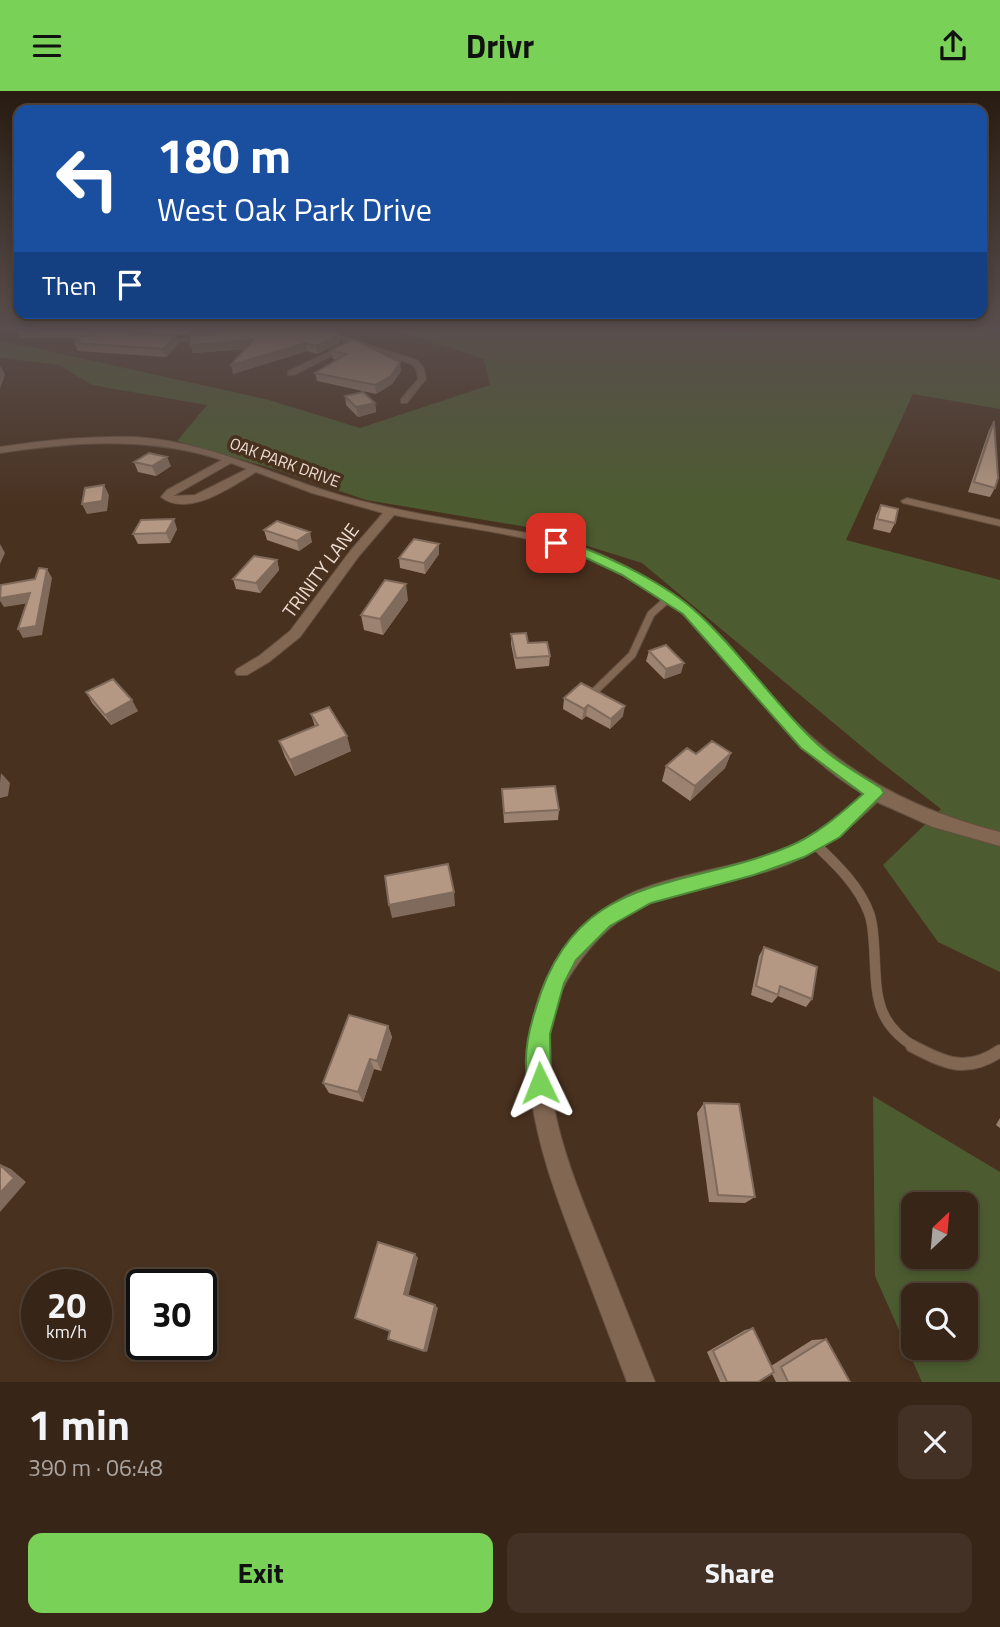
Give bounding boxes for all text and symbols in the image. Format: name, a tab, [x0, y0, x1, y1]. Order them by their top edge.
text: Drivr	[466, 22, 534, 70]
icon: menu	[28, 27, 66, 65]
icon: share	[934, 27, 972, 65]
text: 180 m	[157, 117, 291, 192]
icon: left	[42, 133, 133, 224]
text: West Oak Park Drive	[157, 185, 432, 233]
text: Then	[42, 266, 97, 305]
icon: arrive	[111, 266, 149, 304]
street label: OAK PARK DRIVE	[226, 431, 344, 493]
pin	[526, 513, 586, 573]
street label: TRINITY LANE	[275, 517, 365, 623]
icon: arrive	[537, 524, 575, 562]
position arrow	[503, 1046, 577, 1120]
north arrow	[901, 1192, 978, 1269]
map controls	[901, 1192, 978, 1360]
speed limit sign: 30	[126, 1269, 217, 1360]
text: 20	[47, 1278, 86, 1332]
button: search	[901, 1283, 978, 1360]
text: km/h	[46, 1318, 87, 1345]
text: 1 min	[28, 1392, 130, 1456]
button: close	[898, 1405, 972, 1479]
text: 390 m · 06:48	[28, 1450, 163, 1485]
button: Exit	[28, 1533, 493, 1613]
button: Share	[507, 1533, 972, 1613]

